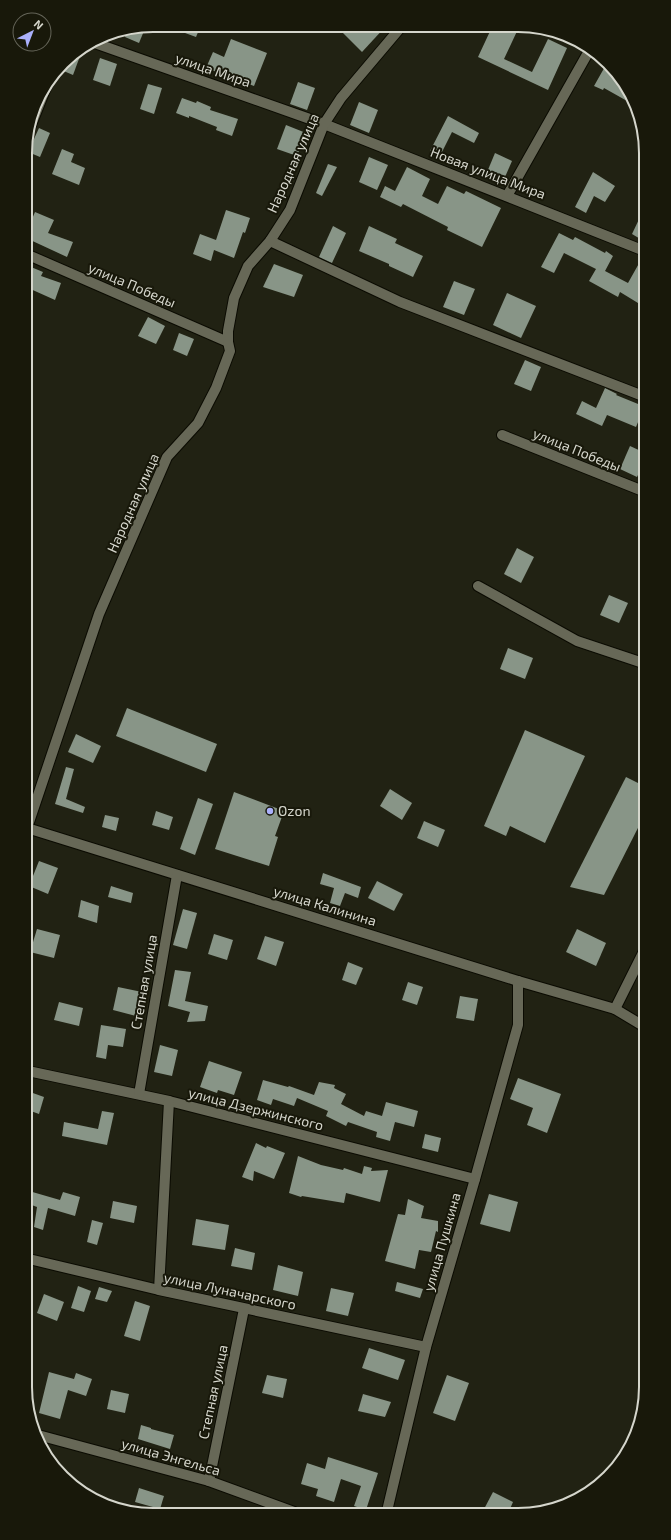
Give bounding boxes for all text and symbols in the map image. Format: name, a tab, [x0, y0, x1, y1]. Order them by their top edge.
north arrow	[12, 12, 52, 52]
text: N	[32, 17, 46, 32]
street label: улица Мира	[173, 49, 253, 90]
street label: Народная улица	[263, 110, 322, 215]
street label: Новая улица Мира	[428, 143, 548, 202]
street label: улица Победы	[86, 258, 178, 311]
street label: улица Победы	[531, 424, 624, 475]
street label: Народная улица	[103, 450, 162, 555]
place label: Ozon	[278, 802, 311, 819]
marker: Ozon	[265, 806, 275, 816]
street label: улица Калинина	[272, 882, 379, 929]
street label: Степная улица	[127, 933, 160, 1031]
street label: улица Дзержинского	[187, 1083, 325, 1134]
street label: улица Пушкина	[419, 1191, 464, 1293]
street label: улица Луначарского	[162, 1268, 298, 1313]
street label: Степная улица	[194, 1343, 231, 1441]
street label: улица Энгельса	[120, 1434, 223, 1479]

